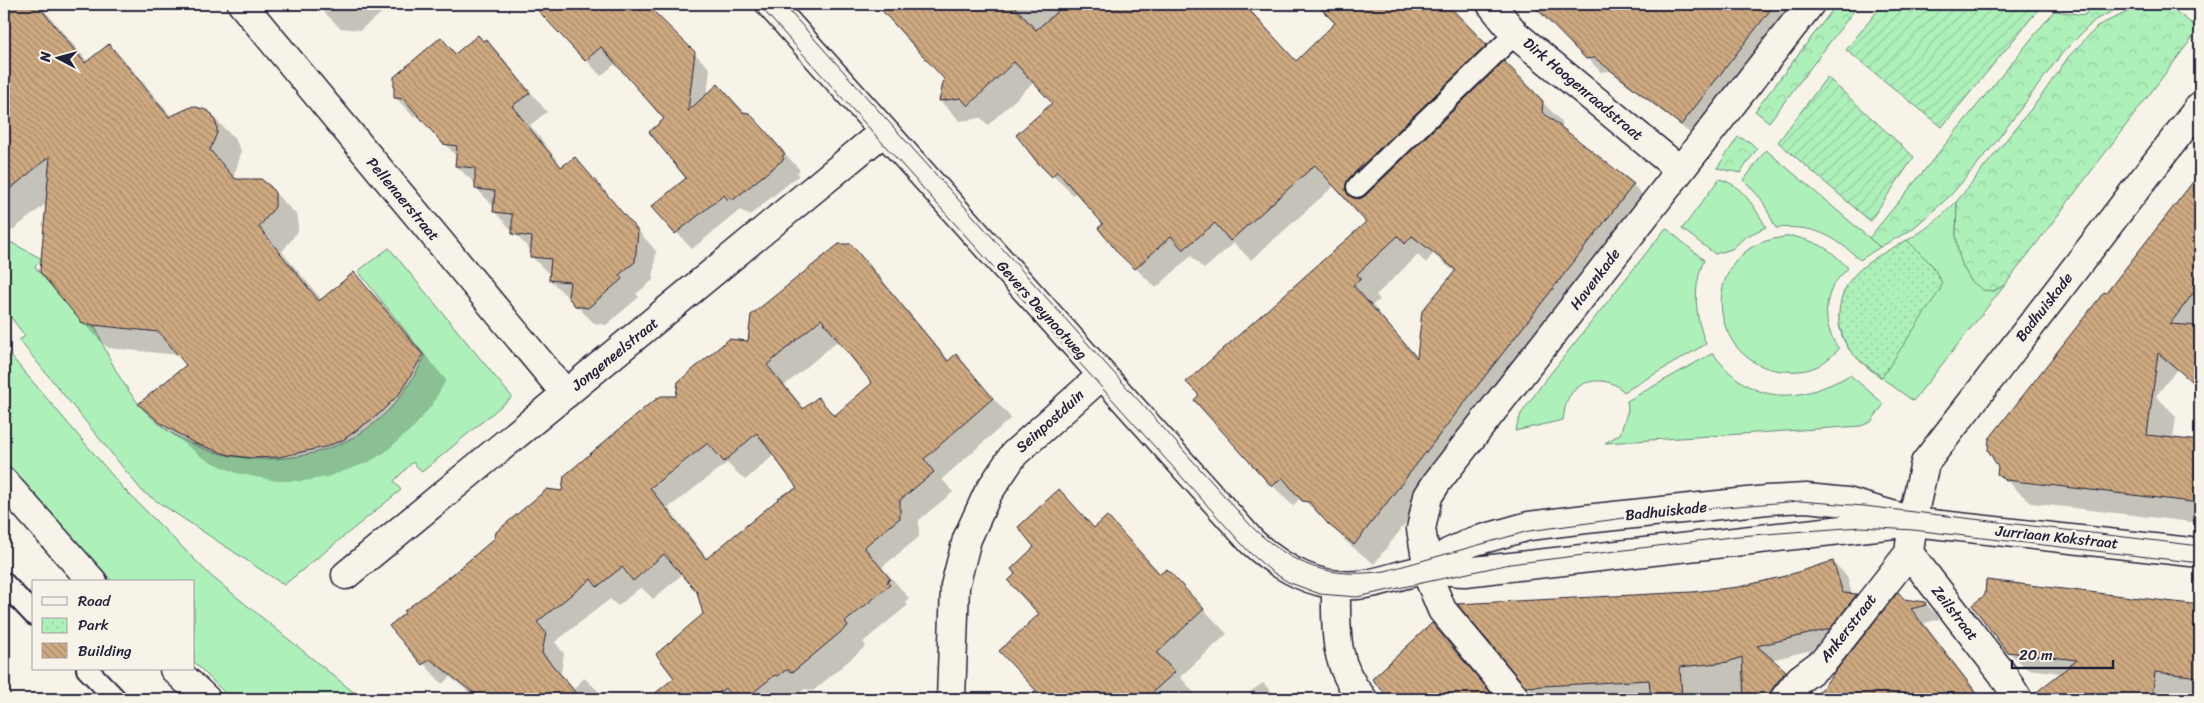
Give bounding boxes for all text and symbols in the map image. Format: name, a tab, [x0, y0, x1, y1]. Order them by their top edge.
street label: Dirk Hoogenraadstraat	[1517, 31, 1649, 148]
north arrow	[32, 32, 82, 82]
text: N	[33, 50, 59, 64]
street label: Pellenaerstraat	[360, 151, 446, 247]
street label: Havenkade	[1563, 242, 1627, 316]
street label: Gevers Deynootweg	[990, 254, 1094, 366]
street label: Badhuiskade	[2008, 266, 2080, 347]
street label: Jongeneelstraat	[565, 310, 665, 398]
street label: Seinpostduin	[1009, 383, 1091, 459]
street label: Badhuiskade	[1624, 494, 1709, 528]
street label: Jurriaan Kokstraat	[1993, 518, 2120, 556]
street label: Zeilstraat	[1925, 579, 1986, 647]
legend	[32, 580, 195, 670]
text: Road	[78, 588, 111, 614]
street label: Ankerstraat	[1812, 588, 1883, 669]
text: Park	[78, 612, 109, 638]
text: Building	[78, 638, 132, 664]
scale bar	[2012, 638, 2113, 670]
text: 20 m	[2019, 642, 2053, 668]

